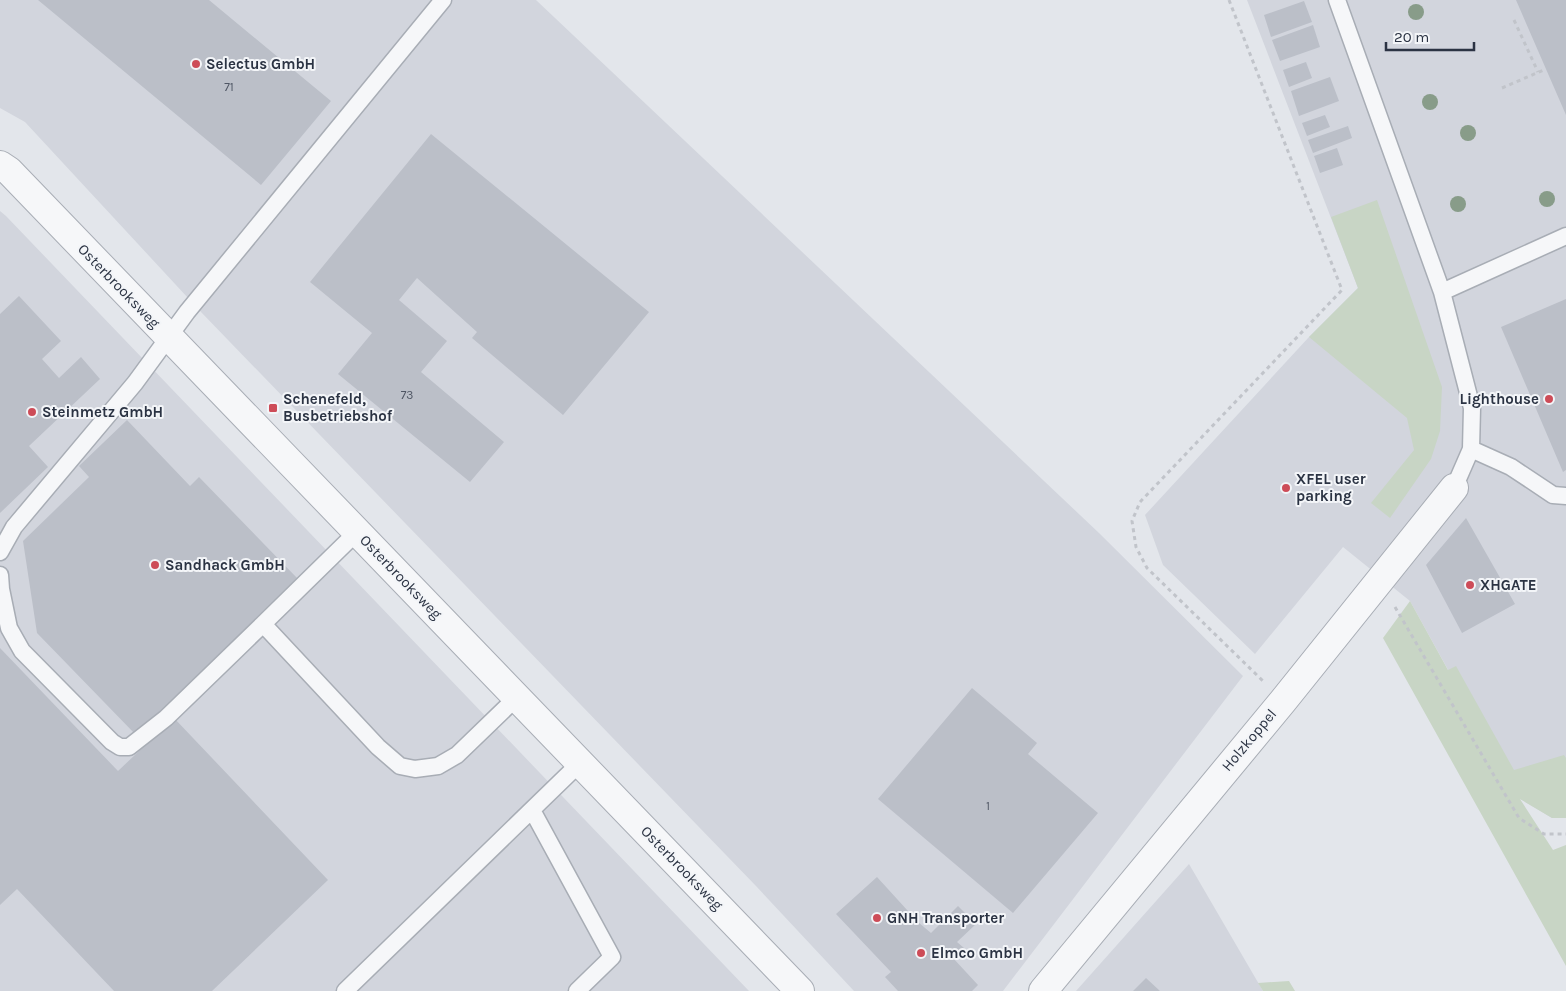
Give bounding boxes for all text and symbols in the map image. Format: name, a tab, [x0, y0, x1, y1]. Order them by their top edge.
scale bar	[1386, 20, 1474, 52]
text: 20 m	[1394, 28, 1429, 46]
place label: Selectus GmbH	[206, 55, 315, 73]
marker: Selectus GmbH	[190, 58, 202, 70]
house number: 71	[224, 80, 234, 94]
street label: Osterbrooksweg	[74, 240, 164, 332]
house number: 73	[401, 388, 413, 402]
place label: Schenefeld, Busbetriebshof	[283, 390, 393, 425]
place label: Lighthouse	[1460, 390, 1539, 408]
marker: Lighthouse	[1543, 393, 1555, 405]
marker: Schenefeld, Busbetriebshof	[267, 402, 279, 414]
place label: Steinmetz GmbH	[42, 403, 163, 421]
marker: Steinmetz GmbH	[26, 406, 38, 418]
place label: XFEL user parking	[1296, 470, 1366, 505]
marker: XFEL user parking	[1280, 482, 1292, 494]
street label: Osterbrooksweg	[356, 531, 446, 623]
place label: Sandhack GmbH	[165, 556, 285, 574]
marker: Sandhack GmbH	[149, 559, 161, 571]
place label: XHGATE	[1480, 576, 1536, 594]
marker: XHGATE	[1464, 579, 1476, 591]
street label: Holzkoppel	[1218, 705, 1280, 775]
house number: 1	[986, 799, 990, 813]
street label: Osterbrooksweg	[637, 822, 727, 914]
place label: GNH Transporter	[887, 909, 1004, 927]
marker: GNH Transporter	[871, 912, 883, 924]
place label: Elmco GmbH	[931, 944, 1023, 962]
marker: Elmco GmbH	[915, 947, 927, 959]

